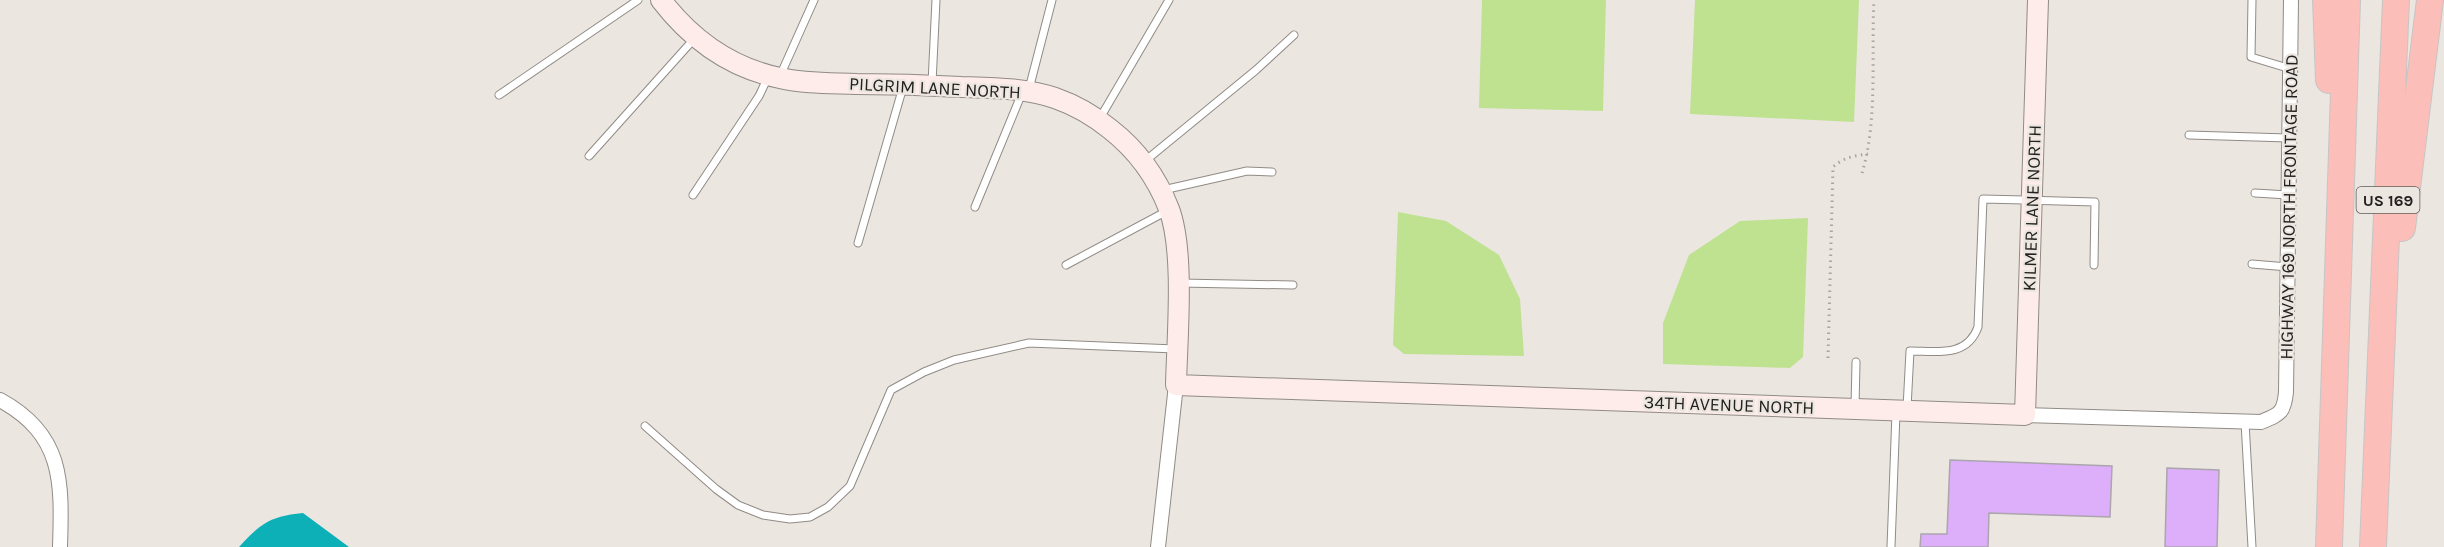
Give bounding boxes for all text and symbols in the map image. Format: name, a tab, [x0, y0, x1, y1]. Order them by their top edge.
street label: HIGHWAY 169 NORTH FRONTAGE ROAD	[2275, 54, 2303, 360]
street label: PILGRIM LANE NORTH	[849, 73, 1021, 103]
street label: KILMER LANE NORTH	[2018, 124, 2046, 292]
road number: US 169	[2356, 187, 2420, 213]
street label: 34TH AVENUE NORTH	[1643, 391, 1815, 419]

